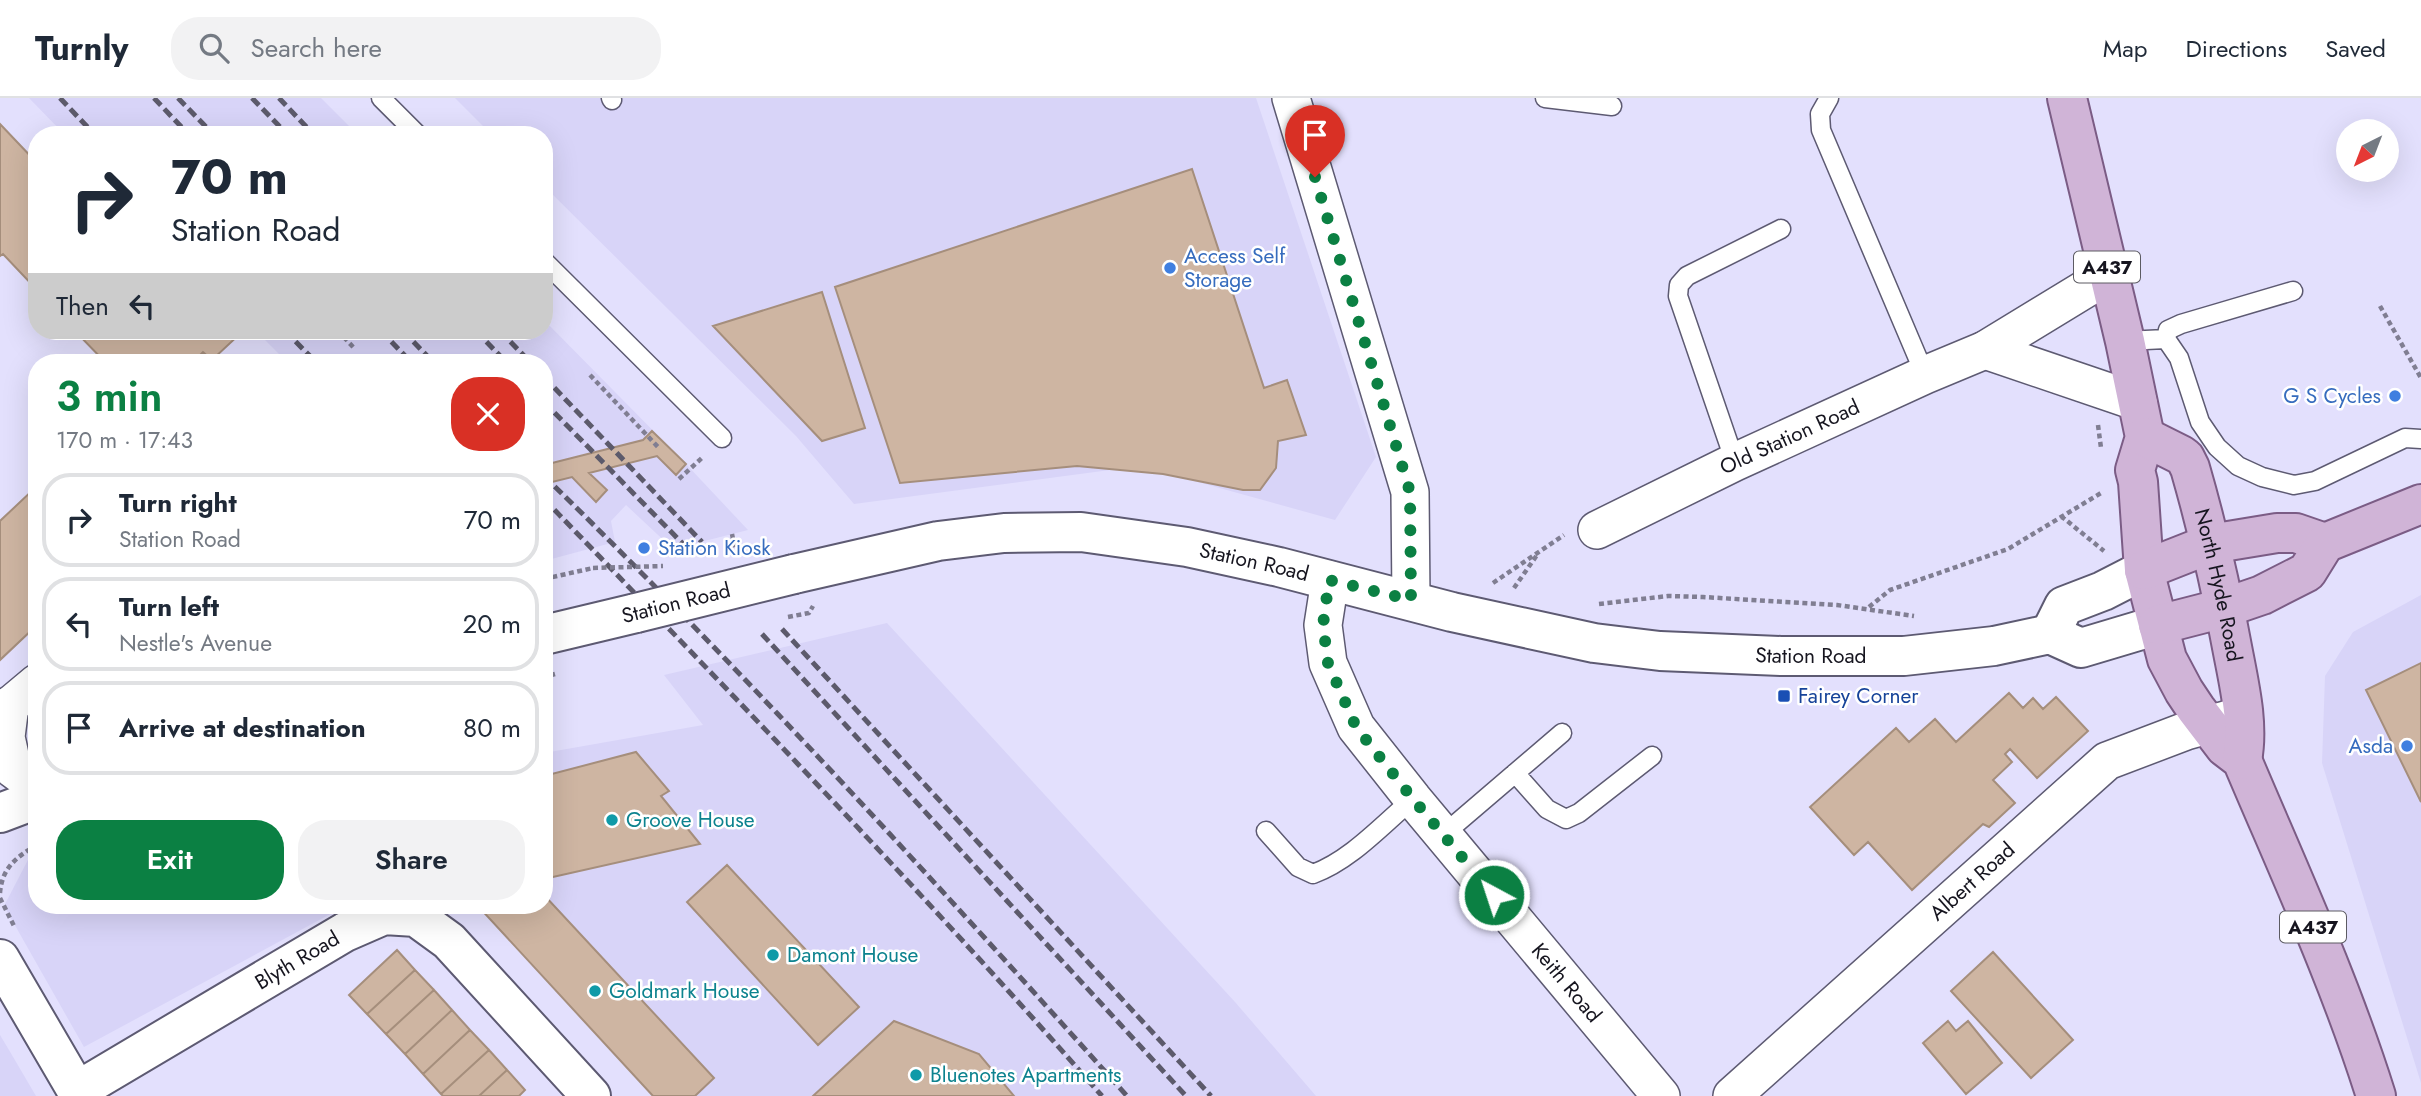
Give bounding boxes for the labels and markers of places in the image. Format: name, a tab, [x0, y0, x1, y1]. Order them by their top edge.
pin	[1285, 105, 1345, 177]
place label: Access Self Storage	[1184, 241, 1286, 295]
marker: Access Self Storage	[1162, 260, 1178, 276]
place label: G S Cycles	[2283, 381, 2381, 411]
marker: G S Cycles	[2387, 388, 2403, 404]
place label: Station Kiosk	[658, 533, 771, 563]
marker: Station Kiosk	[636, 540, 652, 556]
place label: Fairey Corner	[1798, 681, 1919, 711]
marker: Fairey Corner	[1776, 688, 1792, 704]
place label: Asda	[2349, 731, 2393, 761]
marker: Asda	[2399, 738, 2415, 754]
place label: Groove House	[626, 805, 755, 835]
marker: Groove House	[604, 812, 620, 828]
place label: Damont House	[787, 940, 919, 970]
marker: Damont House	[765, 947, 781, 963]
place label: Goldmark House	[609, 976, 760, 1006]
marker: Goldmark House	[587, 983, 603, 999]
place label: Bluenotes Apartments	[930, 1060, 1121, 1090]
marker: Bluenotes Apartments	[908, 1067, 924, 1083]

